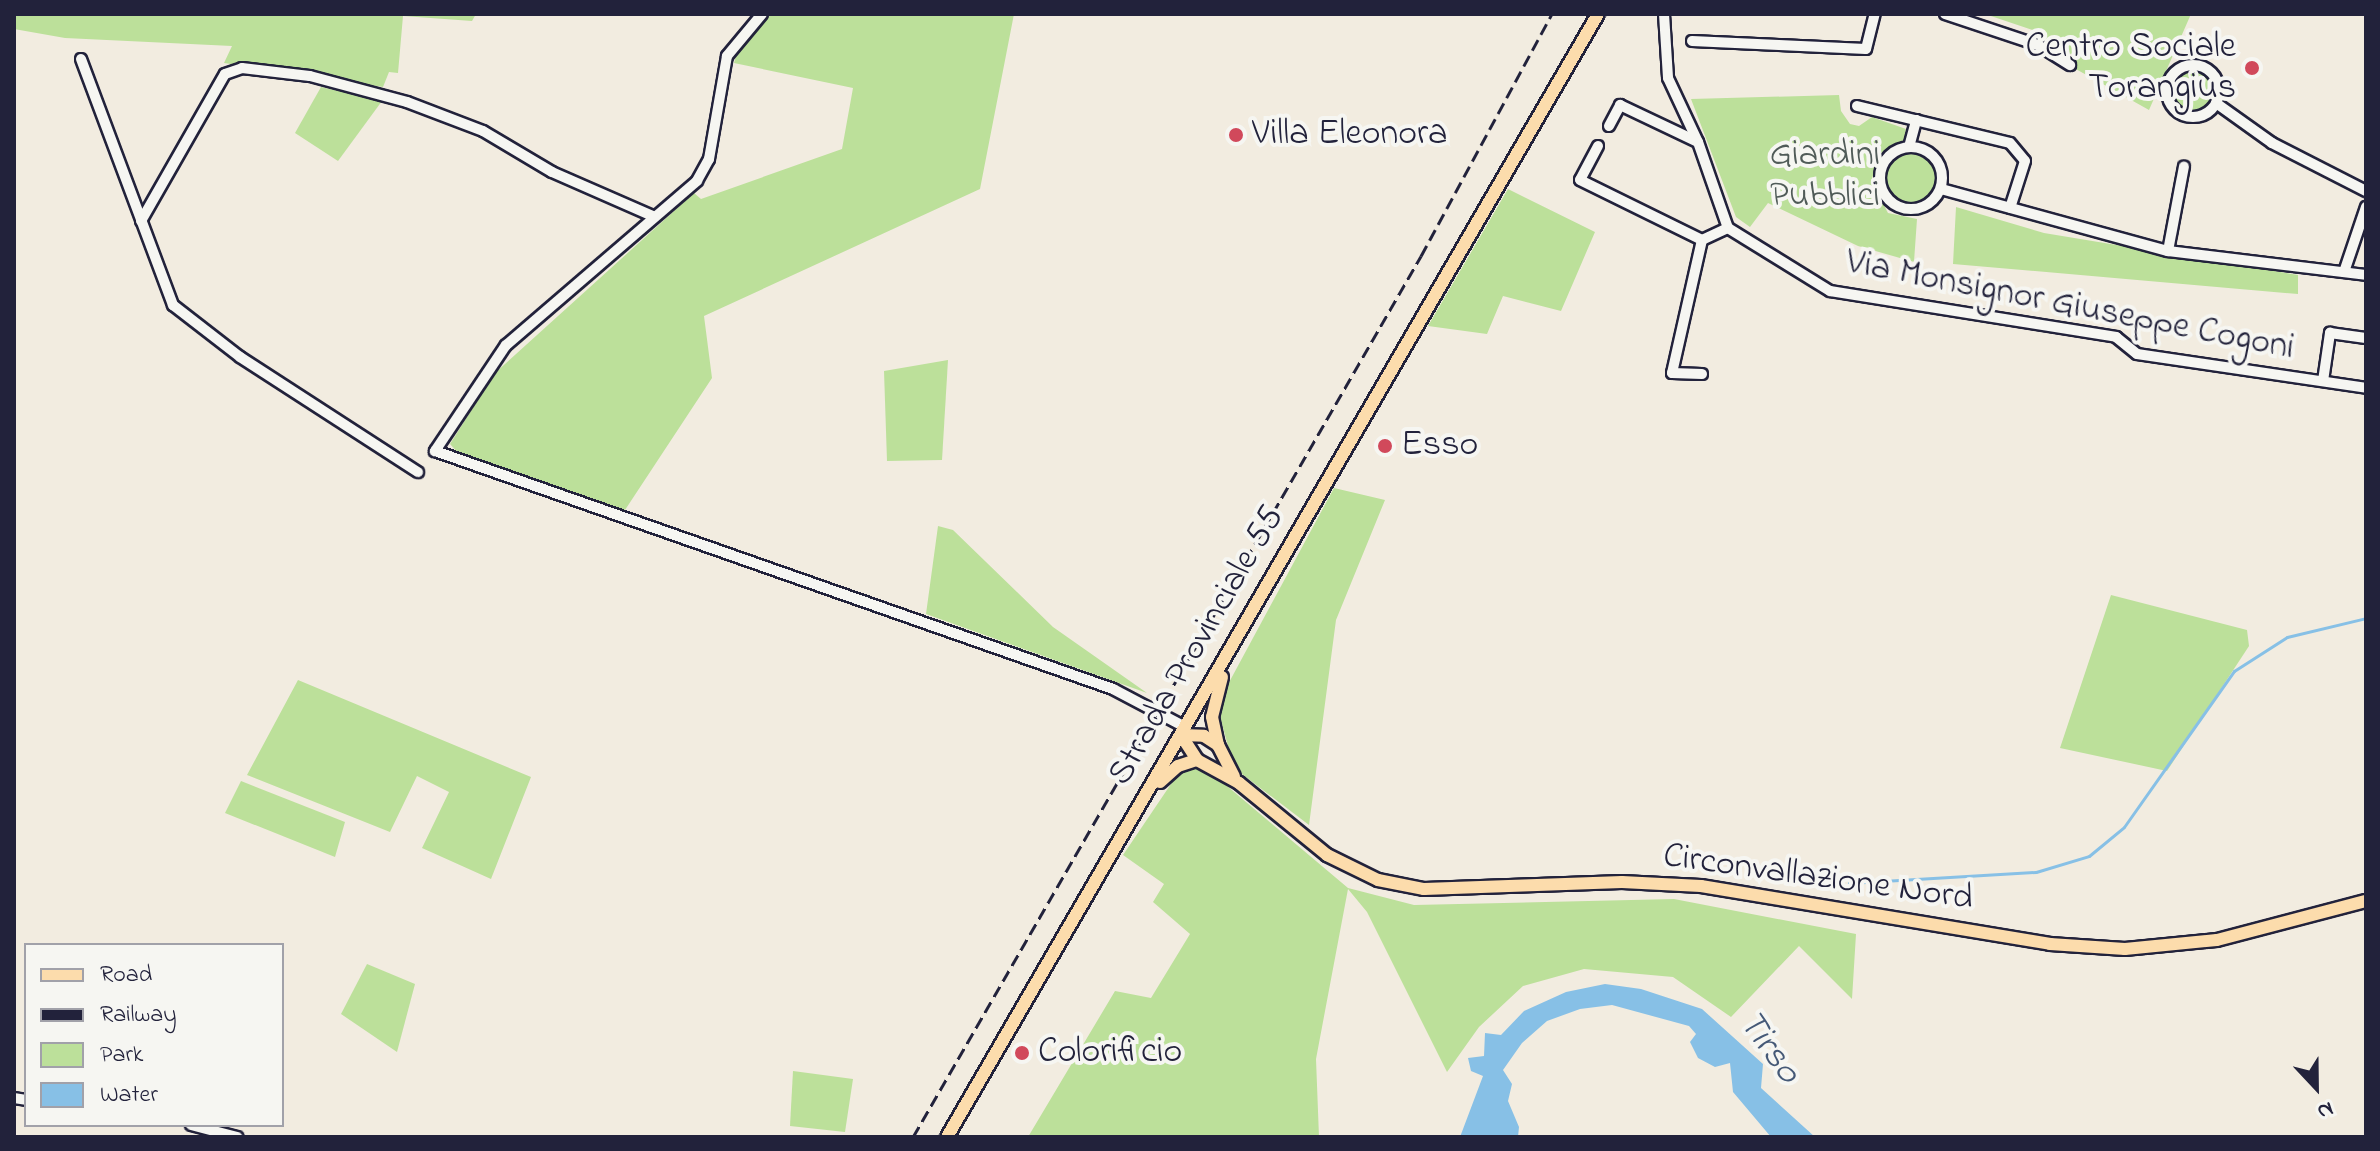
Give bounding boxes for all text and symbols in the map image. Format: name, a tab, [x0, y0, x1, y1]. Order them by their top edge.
place label: Centro Sociale Torangius	[2025, 25, 2236, 110]
marker: Centro Sociale Torangius	[2243, 59, 2261, 77]
place label: Villa Eleonora	[1252, 113, 1448, 157]
marker: Villa Eleonora	[1227, 126, 1245, 144]
park label: Giardini Pubblici	[1770, 133, 1880, 218]
street label: Via Monsignor Giuseppe Cogoni	[1842, 241, 2298, 371]
place label: Esso	[1401, 424, 1478, 468]
marker: Esso	[1376, 437, 1394, 455]
street label: Strada Provinciale 55	[1099, 499, 1295, 793]
street label: Circonvallazione Nord	[1660, 835, 1976, 921]
legend	[24, 943, 284, 1127]
text: Road	[100, 958, 152, 993]
text: Railway	[100, 998, 177, 1033]
water label: Tirso	[1726, 1002, 1810, 1094]
place label: Colorificio	[1038, 1031, 1182, 1075]
text: Park	[100, 1038, 143, 1073]
marker: Colorificio	[1013, 1044, 1031, 1062]
north arrow	[2276, 1047, 2356, 1127]
text: Water	[100, 1078, 158, 1113]
text: N	[2312, 1092, 2338, 1127]

